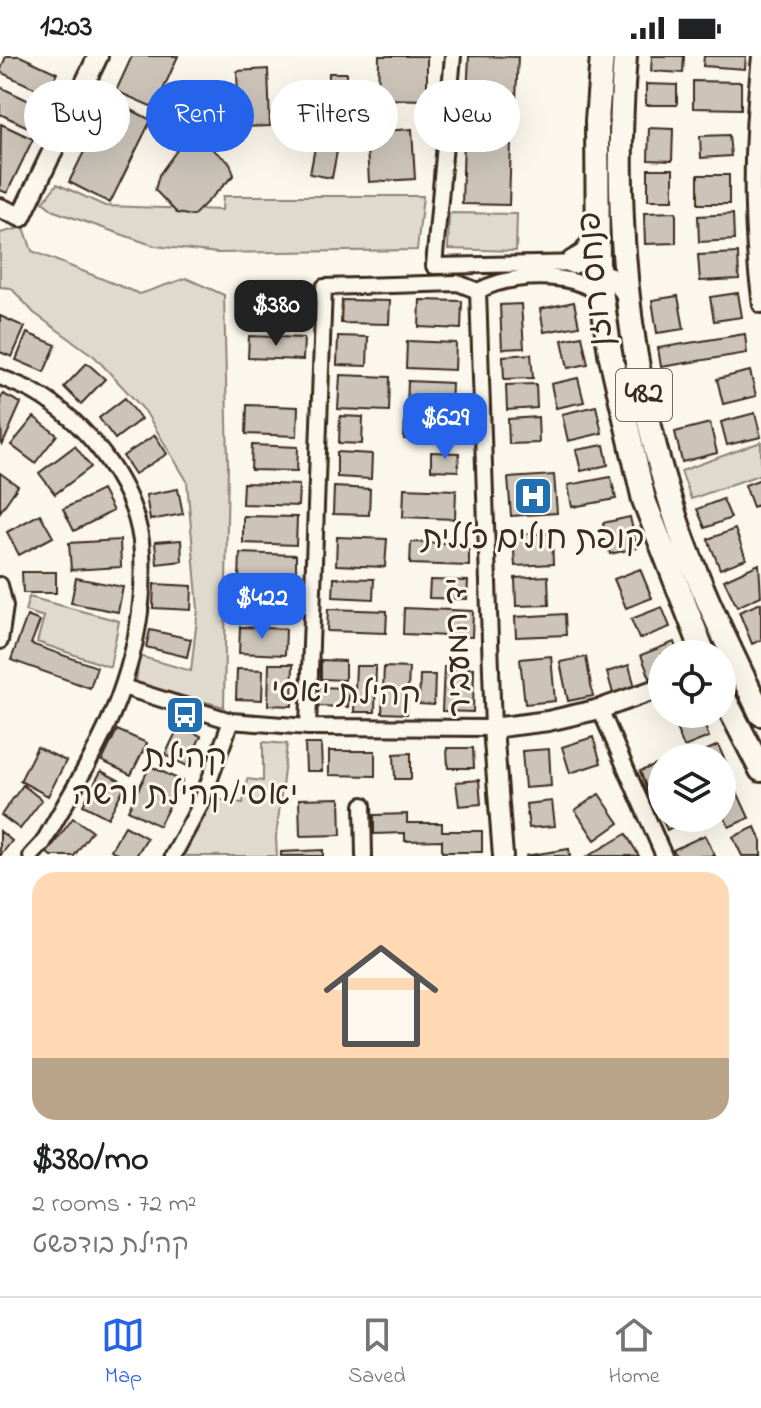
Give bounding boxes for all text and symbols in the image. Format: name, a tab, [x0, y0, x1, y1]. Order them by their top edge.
text: 12:03	[40, 6, 92, 50]
chip: Buy	[24, 80, 130, 152]
chip: Rent	[146, 80, 254, 152]
chip: Filters	[270, 80, 398, 152]
chip: New	[414, 80, 520, 152]
street label: פנחס רוזן	[568, 210, 626, 348]
pin: $380	[229, 280, 323, 348]
text: $380	[252, 287, 300, 325]
road number: 482	[616, 369, 672, 421]
pin: $629	[398, 393, 492, 461]
text: $629	[421, 400, 469, 438]
hospital icon: קופת חולים כללית	[512, 475, 554, 517]
place label: קופת חולים כללית	[419, 517, 645, 564]
pin: $422	[215, 573, 309, 641]
street label: יד המעביר	[434, 576, 486, 718]
text: $422	[236, 580, 288, 618]
map controls	[648, 640, 736, 832]
button: locate	[648, 640, 736, 728]
street label: קהילת יאסי	[270, 669, 422, 721]
bus stop icon: קהילת יאסי/קהילת ורשה	[164, 694, 206, 736]
place label: קהילת יאסי/קהילת ורשה	[72, 736, 298, 820]
button: layers	[648, 744, 736, 832]
icon: home	[309, 924, 453, 1068]
text: $380/mo	[32, 1136, 149, 1186]
text: 2 rooms · 72 m²	[32, 1186, 197, 1224]
text: קהילת בודפשט	[32, 1227, 189, 1265]
tab: Map	[101, 1313, 145, 1393]
tab: Saved	[348, 1313, 406, 1393]
tab: Home	[608, 1313, 660, 1393]

